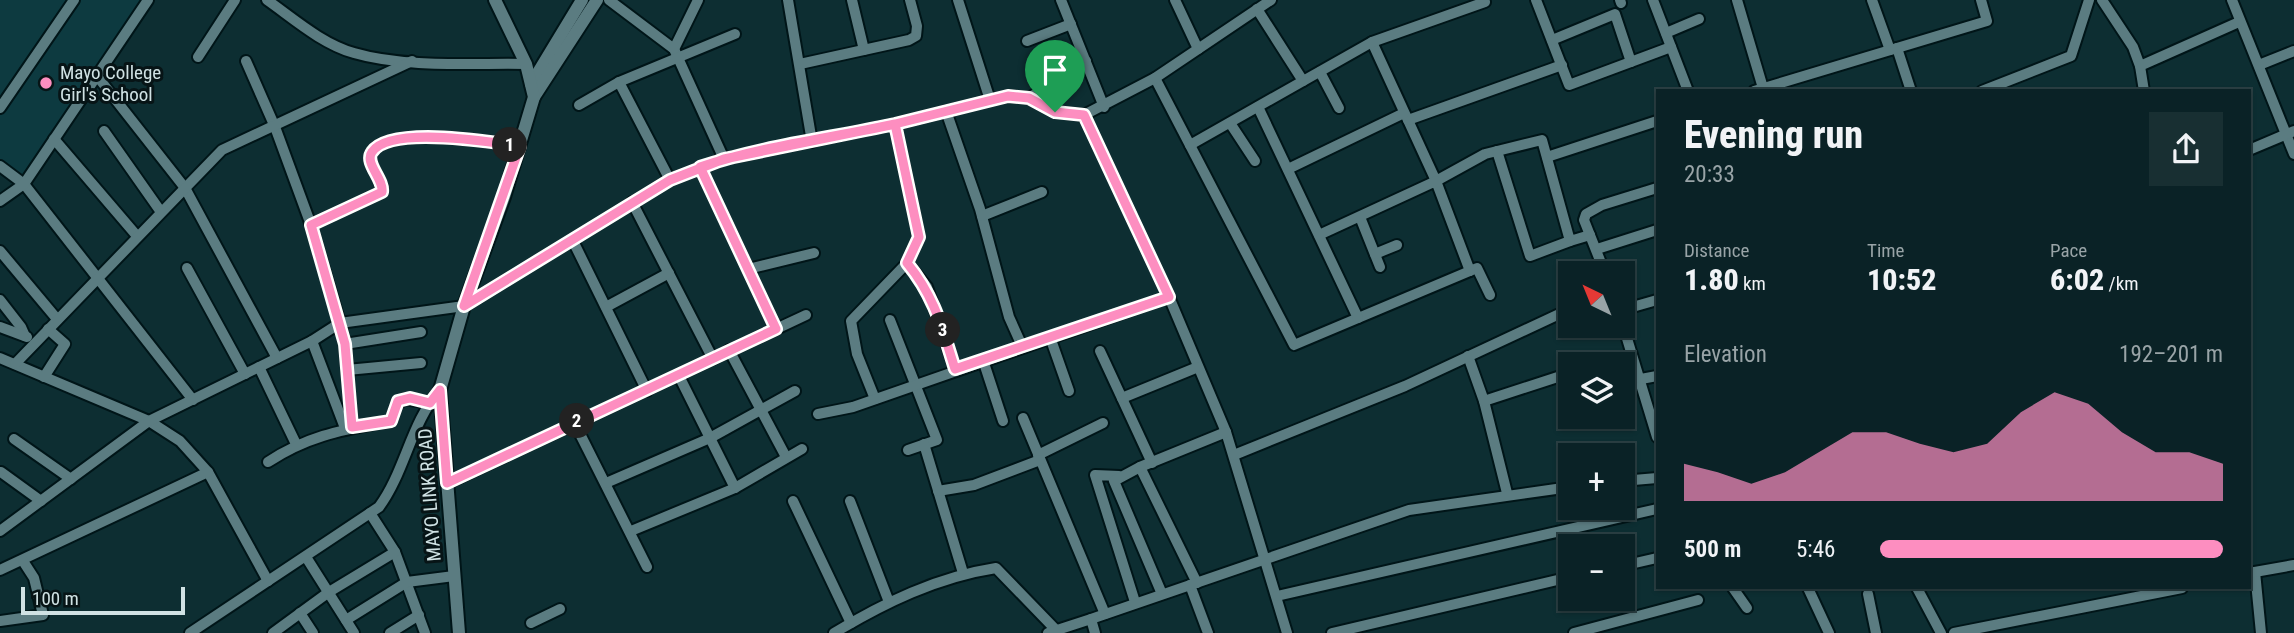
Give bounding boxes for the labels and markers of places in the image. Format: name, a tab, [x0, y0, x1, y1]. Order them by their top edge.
pin	[1025, 40, 1085, 112]
place label: Mayo College Girl's School	[60, 61, 161, 106]
marker: Mayo College Girl's School	[38, 75, 54, 91]
pin: 1	[492, 128, 528, 162]
pin: 3	[926, 312, 960, 348]
pin: 2	[560, 404, 594, 438]

